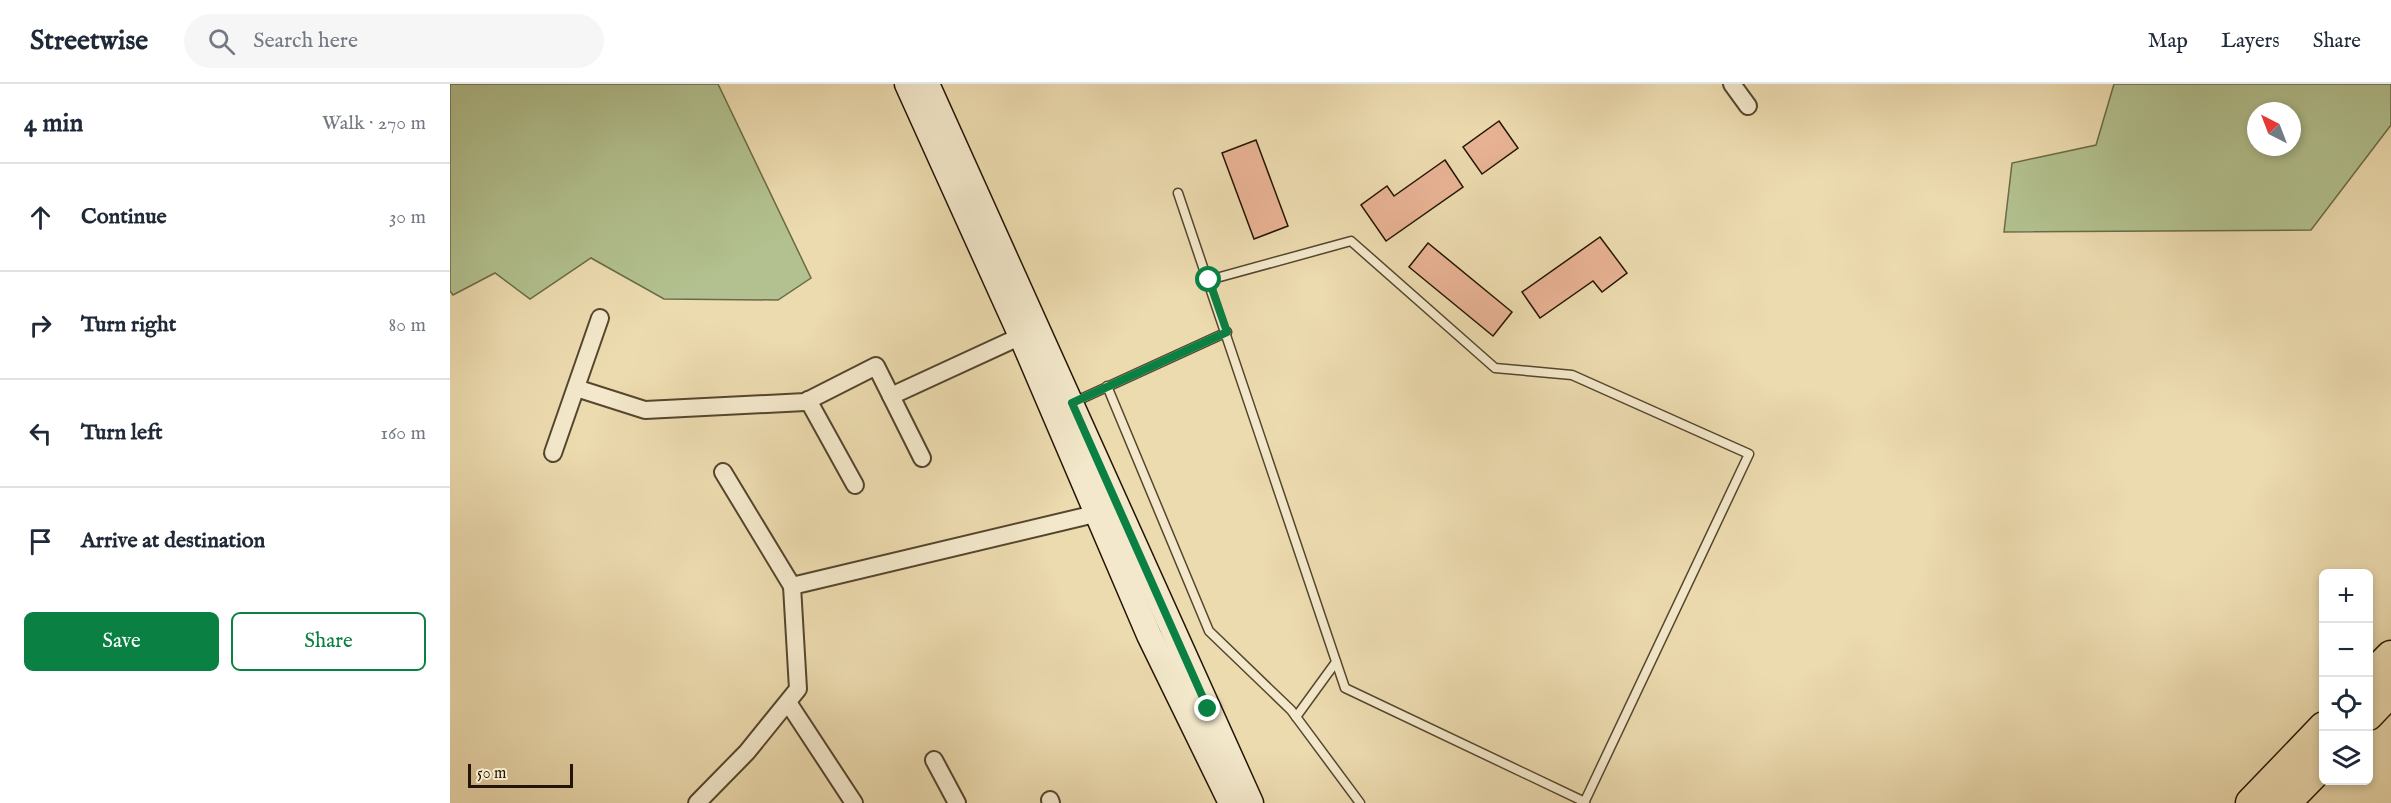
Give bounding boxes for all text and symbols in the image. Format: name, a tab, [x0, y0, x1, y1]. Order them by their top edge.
search box	[184, 14, 604, 68]
text: Streetwise	[30, 24, 148, 59]
icon: search	[205, 25, 238, 58]
text: Search here	[253, 27, 358, 55]
text: Map	[2148, 28, 2188, 55]
text: Layers	[2221, 28, 2280, 55]
text: Share	[2313, 28, 2361, 55]
north arrow	[2247, 102, 2301, 156]
text: 4 min	[24, 107, 83, 140]
text: Walk · 270 m	[322, 111, 426, 136]
icon: ahead	[24, 201, 57, 234]
text: Continue	[81, 203, 167, 231]
text: 30 m	[389, 205, 426, 230]
route start	[1195, 266, 1221, 292]
icon: right	[24, 309, 57, 342]
text: Turn right	[81, 311, 176, 339]
text: 80 m	[389, 313, 426, 338]
icon: left	[24, 417, 57, 450]
text: Turn left	[81, 419, 163, 447]
text: 160 m	[380, 421, 426, 446]
icon: arrive	[24, 525, 57, 558]
text: Arrive at destination	[81, 527, 265, 555]
map controls	[2319, 569, 2373, 785]
button: +	[2319, 569, 2373, 623]
button: Save	[24, 612, 219, 671]
button: Share	[231, 612, 426, 671]
button: −	[2319, 623, 2373, 677]
button: locate	[2319, 677, 2373, 731]
route end	[1194, 695, 1220, 721]
button: layers	[2319, 731, 2373, 785]
scale bar	[468, 761, 573, 788]
text: 50 m	[477, 764, 506, 784]

